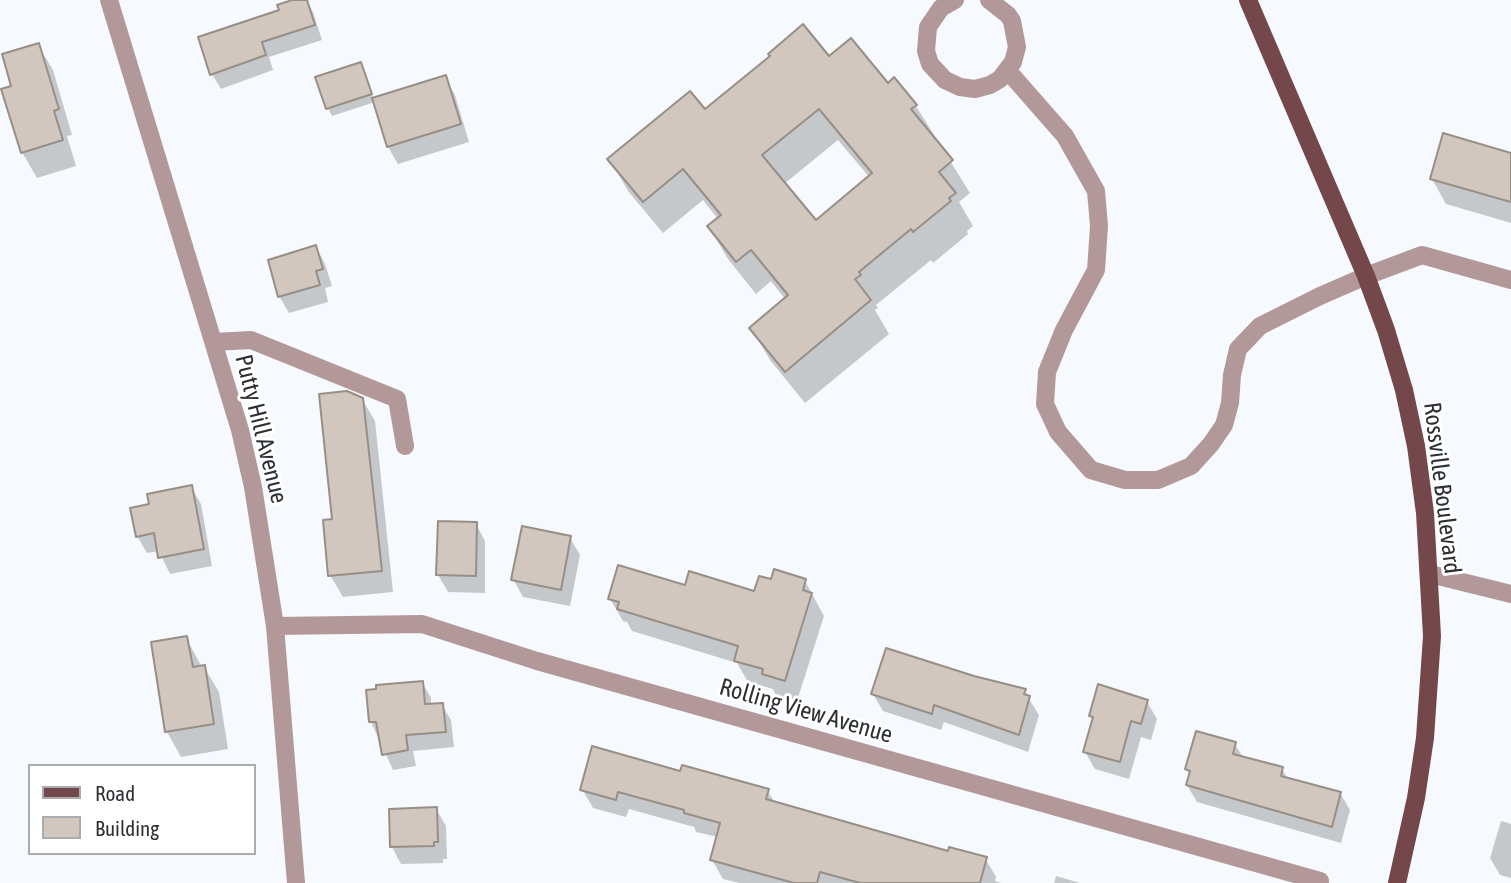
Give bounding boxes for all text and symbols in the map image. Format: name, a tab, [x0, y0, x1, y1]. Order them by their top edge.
street label: Putty Hill Avenue	[229, 352, 293, 506]
street label: Rossville Boulevard	[1417, 401, 1467, 575]
street label: Rolling View Avenue	[716, 673, 896, 749]
legend	[28, 764, 256, 855]
text: Road	[95, 781, 135, 805]
text: Building	[95, 816, 159, 840]

